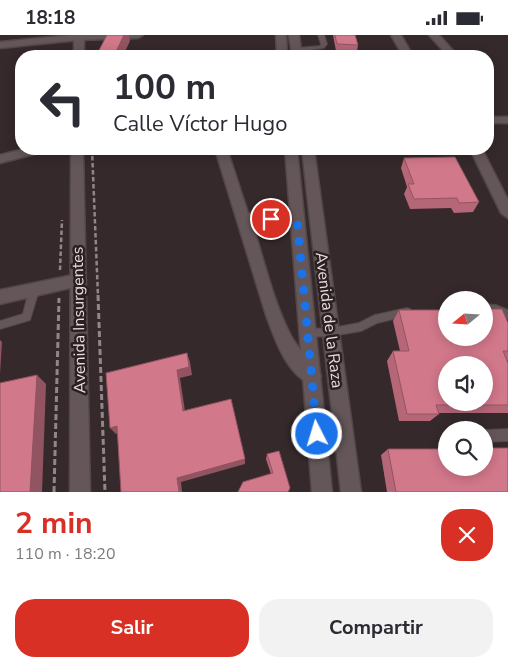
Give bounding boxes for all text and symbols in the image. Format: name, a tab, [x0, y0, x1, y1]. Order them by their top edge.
text: 18:18	[25, 5, 75, 31]
text: 100 m	[113, 64, 216, 111]
icon: left	[30, 70, 95, 135]
text: Calle Víctor Hugo	[113, 109, 287, 139]
pin	[250, 198, 292, 240]
icon: arrive	[257, 205, 285, 233]
street label: Avenida Insurgentes	[67, 246, 91, 394]
street label: Avenida de la Raza	[310, 251, 348, 389]
north arrow	[438, 291, 492, 346]
map controls	[438, 291, 493, 476]
button: sound	[438, 356, 493, 411]
position arrow	[290, 407, 342, 459]
button: search	[438, 421, 493, 476]
text: 2 min	[15, 503, 93, 544]
button: close	[441, 509, 493, 561]
text: 110 m · 18:20	[15, 543, 116, 565]
button: Salir	[15, 599, 249, 657]
button: Compartir	[259, 599, 493, 657]

